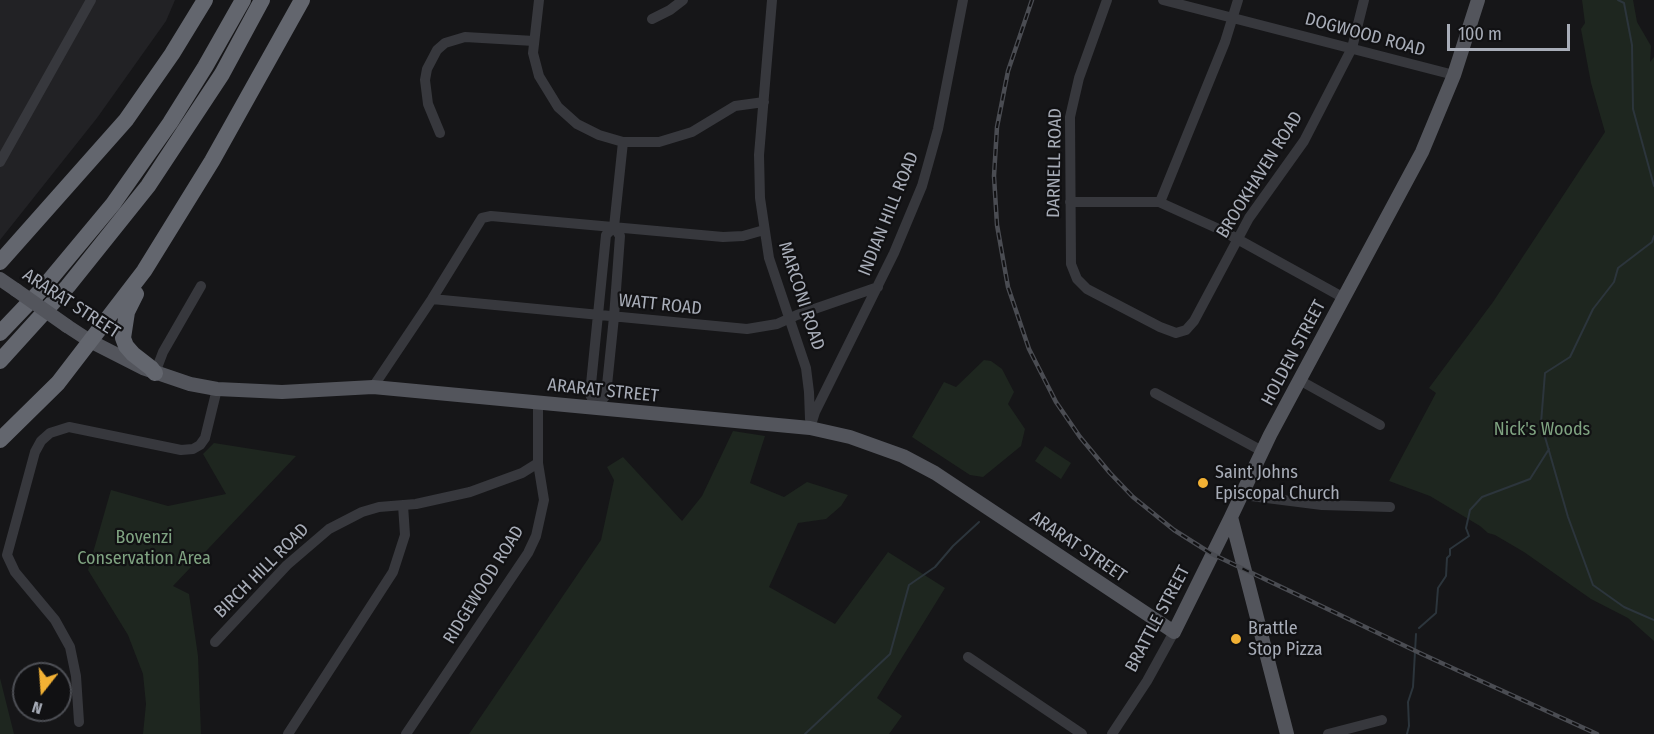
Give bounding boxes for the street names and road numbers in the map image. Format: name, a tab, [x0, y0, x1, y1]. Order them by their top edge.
street label: DOGWOOD ROAD	[1303, 9, 1427, 61]
street label: DARNELL ROAD	[1043, 108, 1067, 218]
street label: BROOKHAVEN ROAD	[1212, 108, 1308, 242]
street label: INDIAN HILL ROAD	[854, 149, 924, 279]
street label: MARCONI ROAD	[773, 239, 829, 353]
street label: ARARAT STREET	[18, 265, 124, 343]
street label: WATT ROAD	[617, 290, 703, 320]
street label: HOLDEN STREET	[1257, 297, 1331, 409]
street label: ARARAT STREET	[546, 374, 660, 408]
street label: ARARAT STREET	[1026, 507, 1130, 587]
street label: BIRCH HILL ROAD	[210, 519, 314, 623]
street label: RIDGEWOOD ROAD	[439, 522, 529, 648]
street label: BRATTLE STREET	[1121, 562, 1195, 676]

